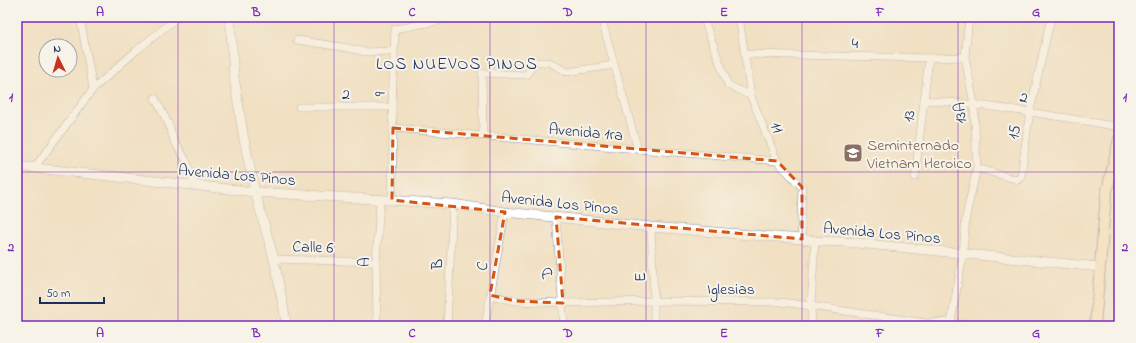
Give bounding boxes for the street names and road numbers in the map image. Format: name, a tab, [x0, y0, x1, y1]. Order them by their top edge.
street label: 4	[851, 32, 859, 56]
street label: 2	[342, 83, 350, 107]
street label: 2	[1018, 86, 1029, 110]
street label: 9	[369, 91, 393, 97]
street label: 13A	[948, 101, 974, 125]
street label: 13	[897, 109, 923, 124]
street label: Avenida 1ra	[548, 118, 624, 148]
street label: 11	[763, 119, 789, 137]
street label: 15	[1002, 124, 1028, 141]
street label: Avenida Los Pinos	[177, 159, 297, 193]
street label: Avenida Los Pinos	[500, 186, 620, 222]
street label: Avenida Los Pinos	[822, 217, 942, 251]
street label: Calle 6	[292, 235, 334, 261]
street label: A	[353, 257, 377, 267]
street label: B	[426, 258, 450, 271]
street label: C	[470, 260, 496, 273]
street label: D	[536, 266, 561, 281]
street label: E	[629, 272, 653, 282]
street label: Iglesias	[707, 278, 755, 302]

